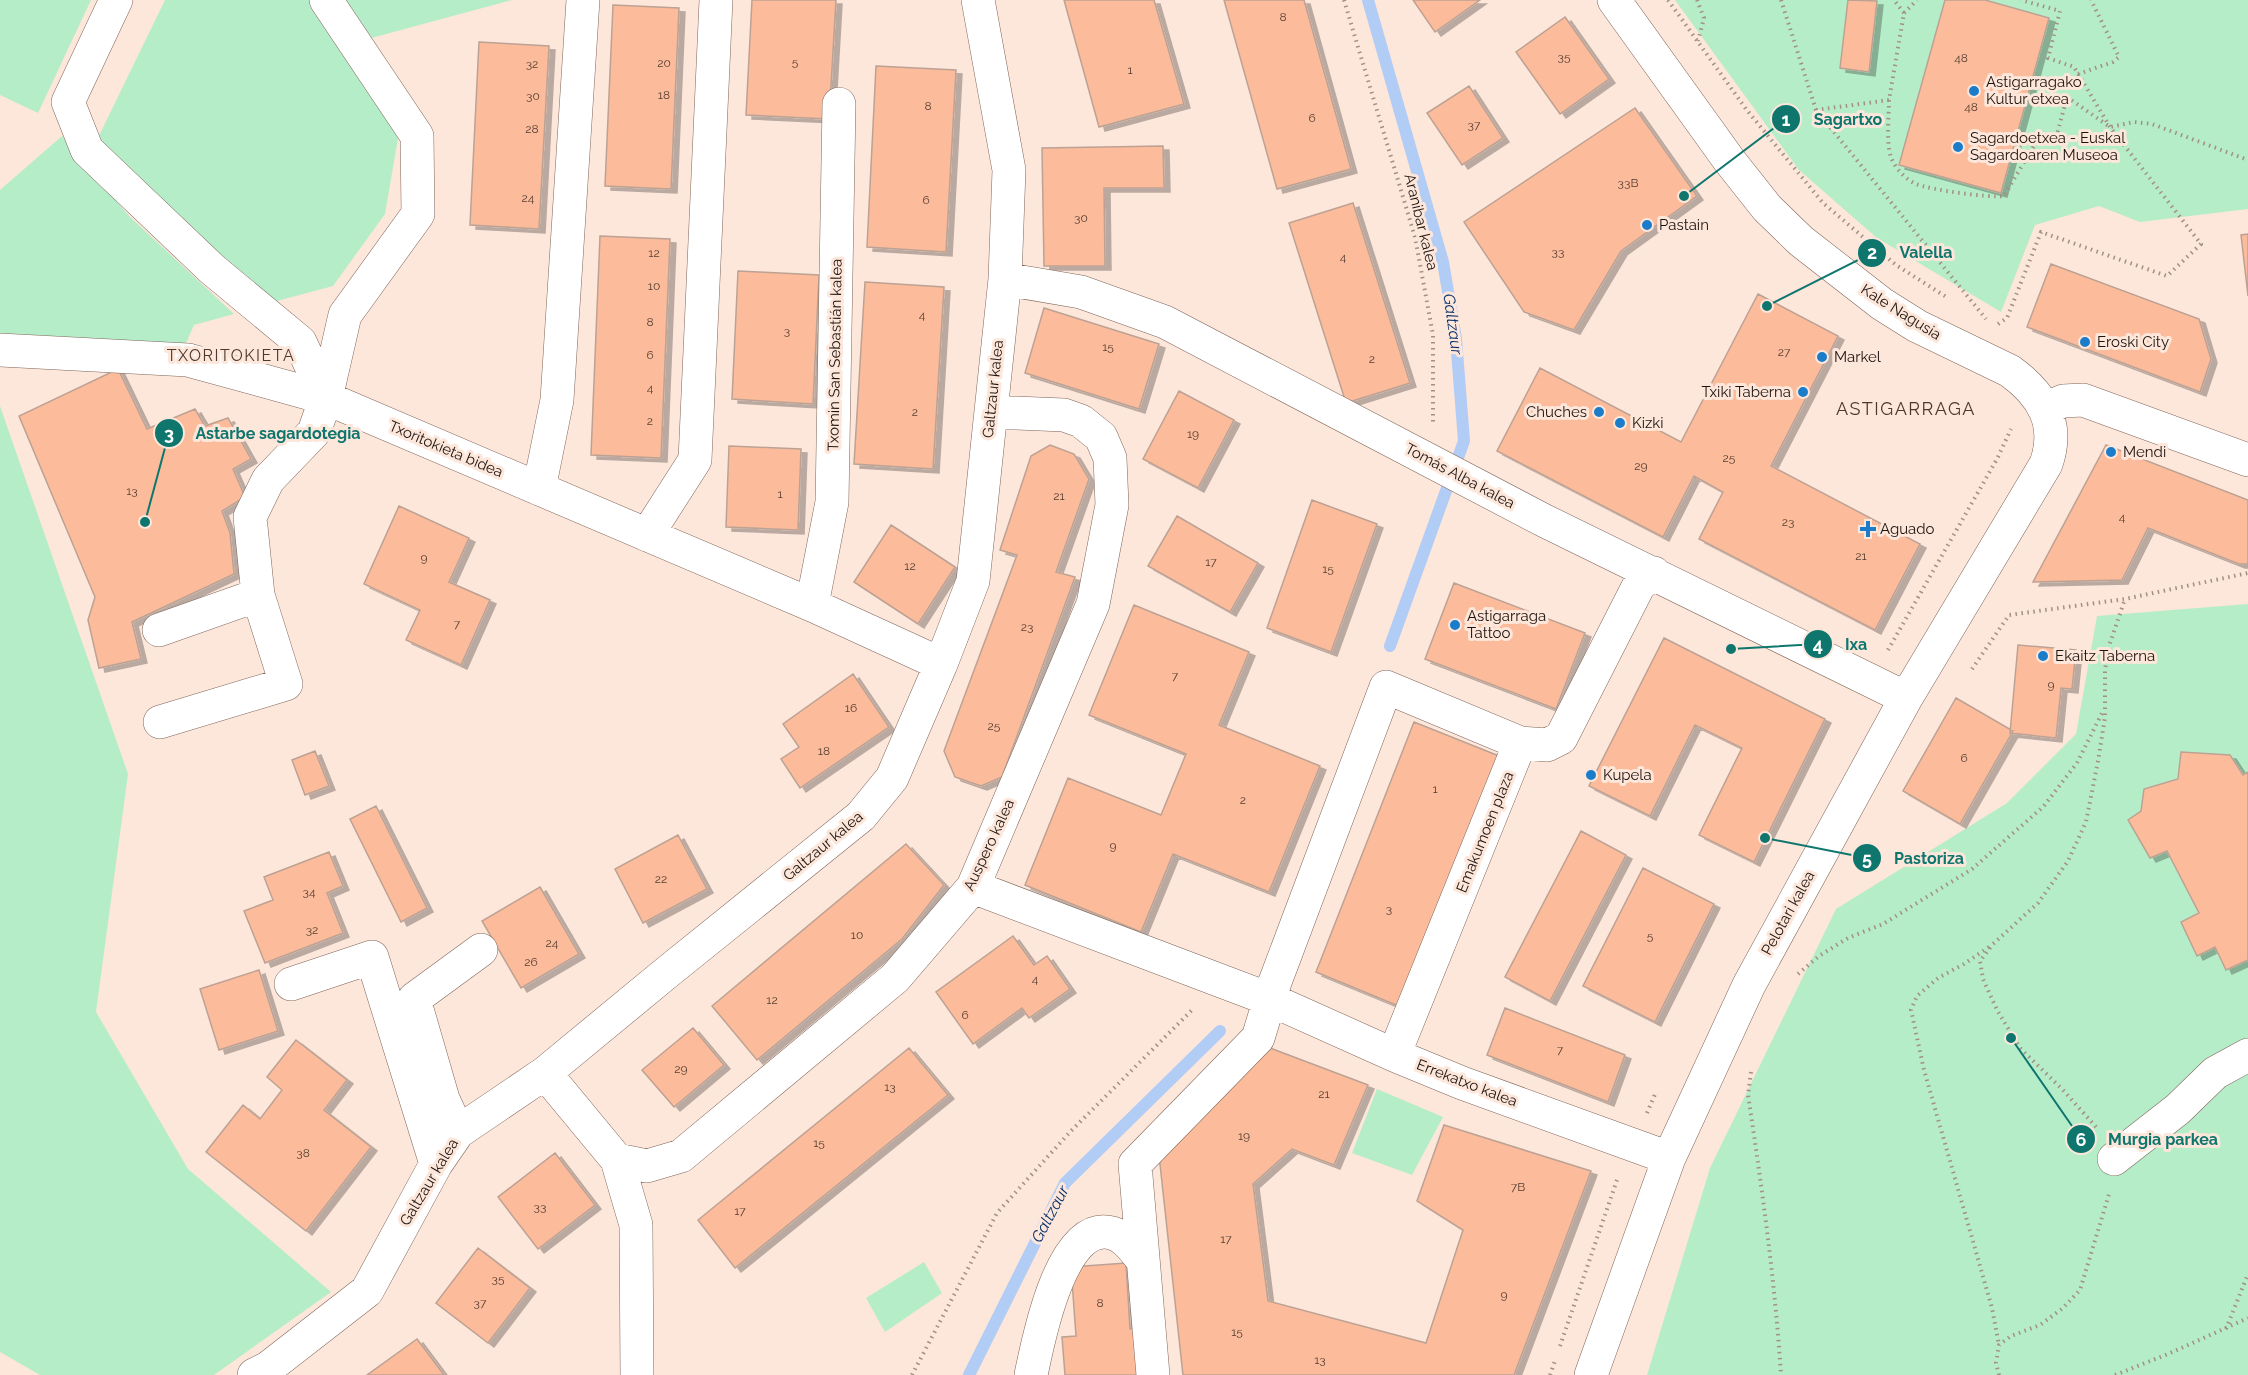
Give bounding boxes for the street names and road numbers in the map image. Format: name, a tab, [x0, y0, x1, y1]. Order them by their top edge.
street label: Aranibar kalea	[1400, 172, 1442, 272]
street label: Txomin San Sebastián kalea	[824, 259, 846, 451]
street label: Kale Nagusia	[1858, 280, 1944, 344]
street label: Galtzaur kalea	[979, 339, 1007, 439]
street label: Txoritokieta bidea	[386, 417, 506, 481]
street label: Tomás Alba kalea	[1402, 440, 1518, 512]
street label: Emakumoen plaza	[1452, 769, 1518, 895]
street label: Auspero kalea	[960, 796, 1018, 894]
street label: Galtzaur kalea	[780, 807, 866, 885]
street label: Pelotari kalea	[1757, 868, 1819, 958]
street label: Errekatxo kalea	[1414, 1056, 1520, 1110]
street label: Galtzaur kalea	[396, 1135, 462, 1229]

